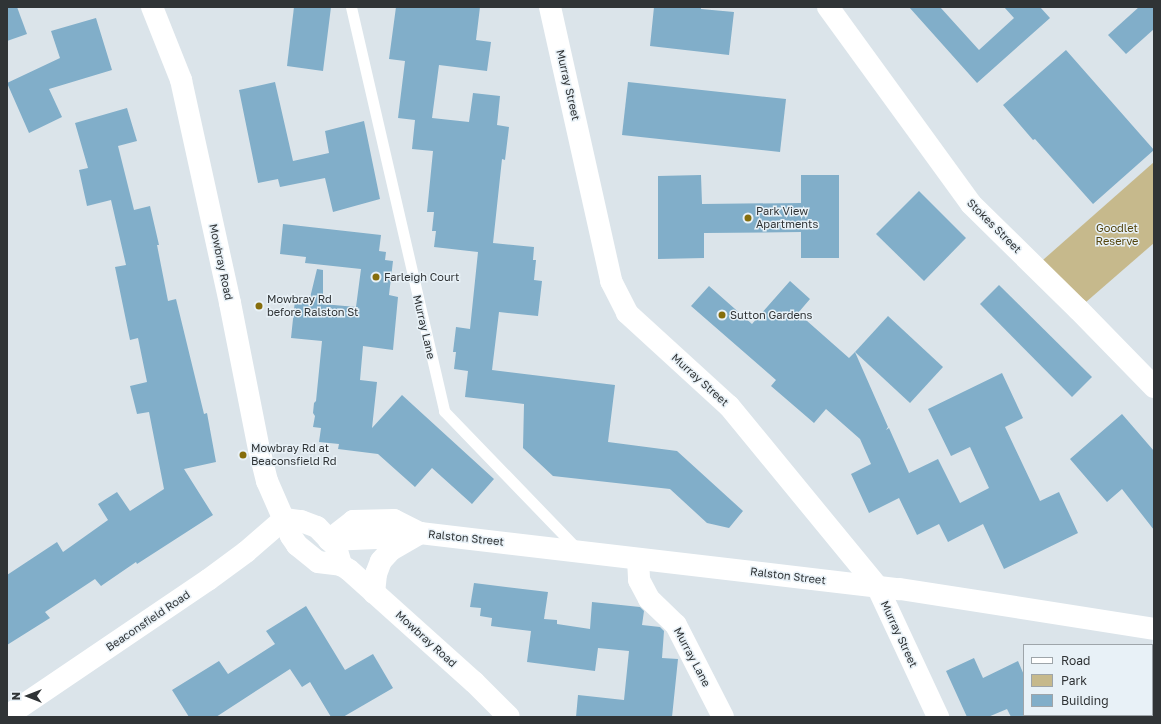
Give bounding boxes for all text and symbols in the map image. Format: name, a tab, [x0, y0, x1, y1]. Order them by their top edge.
street label: Murray Street	[553, 48, 583, 122]
street label: Stokes Street	[964, 196, 1024, 256]
place label: Park View Apartments	[756, 205, 818, 231]
marker: Park View Apartments	[743, 213, 753, 223]
park label: Goodlet Reserve	[1096, 222, 1138, 248]
street label: Mowbray Road	[206, 223, 236, 301]
place label: Farleigh Court	[384, 270, 459, 284]
marker: Farleigh Court	[371, 272, 381, 282]
place label: Mowbray Rd before Ralston St	[267, 293, 359, 319]
street label: Murray Lane	[410, 294, 438, 360]
marker: Mowbray Rd before Ralston St	[254, 301, 264, 311]
place label: Sutton Gardens	[730, 308, 812, 322]
marker: Sutton Gardens	[717, 310, 727, 320]
street label: Murray Street	[669, 351, 731, 409]
place label: Mowbray Rd at Beaconsfield Rd	[251, 442, 337, 468]
marker: Mowbray Rd at Beaconsfield Rd	[238, 450, 248, 460]
street label: Ralston Street	[428, 527, 504, 549]
street label: Ralston Street	[749, 565, 827, 587]
street label: Beaconsfield Road	[104, 588, 192, 654]
street label: Murray Street	[878, 599, 920, 669]
street label: Mowbray Road	[393, 608, 459, 670]
street label: Murray Lane	[671, 625, 713, 689]
legend	[1023, 644, 1153, 716]
text: Road	[1061, 653, 1090, 668]
text: Park	[1061, 673, 1087, 688]
north arrow	[8, 676, 48, 716]
text: N	[9, 692, 22, 700]
text: Building	[1061, 693, 1109, 708]

